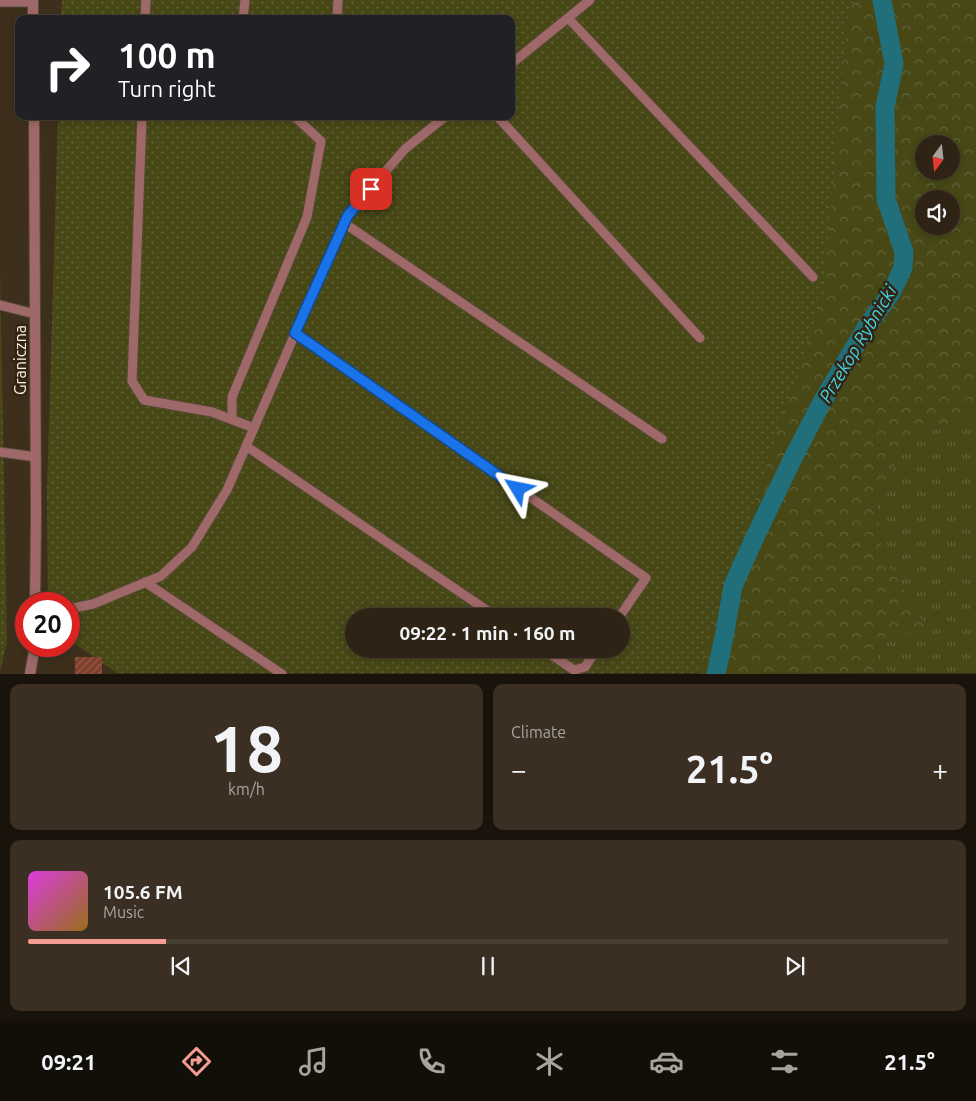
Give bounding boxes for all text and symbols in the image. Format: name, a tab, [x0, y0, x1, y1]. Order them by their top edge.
icon: right	[35, 35, 100, 100]
text: 100 m	[118, 35, 216, 75]
text: Turn right	[118, 76, 216, 101]
north arrow	[915, 135, 960, 180]
map controls	[915, 135, 960, 235]
pin	[350, 168, 392, 210]
icon: arrive	[357, 175, 385, 203]
button: sound	[915, 190, 960, 235]
water label: Przekop Rybnicki	[814, 281, 900, 406]
street label: Graniczna	[11, 325, 29, 395]
position arrow	[491, 462, 543, 514]
speed limit sign: 20	[15, 592, 80, 657]
text: 09:22 · 1 min · 160 m	[400, 622, 575, 644]
text: 18	[210, 711, 283, 784]
text: Climate	[511, 723, 566, 741]
text: 21.5°	[686, 748, 773, 790]
text: −	[511, 754, 527, 785]
text: +	[932, 754, 948, 785]
text: km/h	[228, 780, 265, 798]
text: 105.6 FM	[103, 881, 183, 903]
text: Music	[103, 903, 144, 921]
icon: previous	[167, 952, 195, 980]
icon: pause	[474, 952, 502, 980]
icon: next	[781, 952, 809, 980]
icon: directions	[179, 1044, 214, 1079]
icon: music	[296, 1044, 331, 1079]
icon: phone	[414, 1044, 449, 1079]
icon: climate	[532, 1044, 567, 1079]
icon: car	[649, 1044, 684, 1079]
icon: filters	[767, 1044, 802, 1079]
text: 09:21	[41, 1049, 96, 1074]
text: 21.5°	[884, 1049, 935, 1074]

